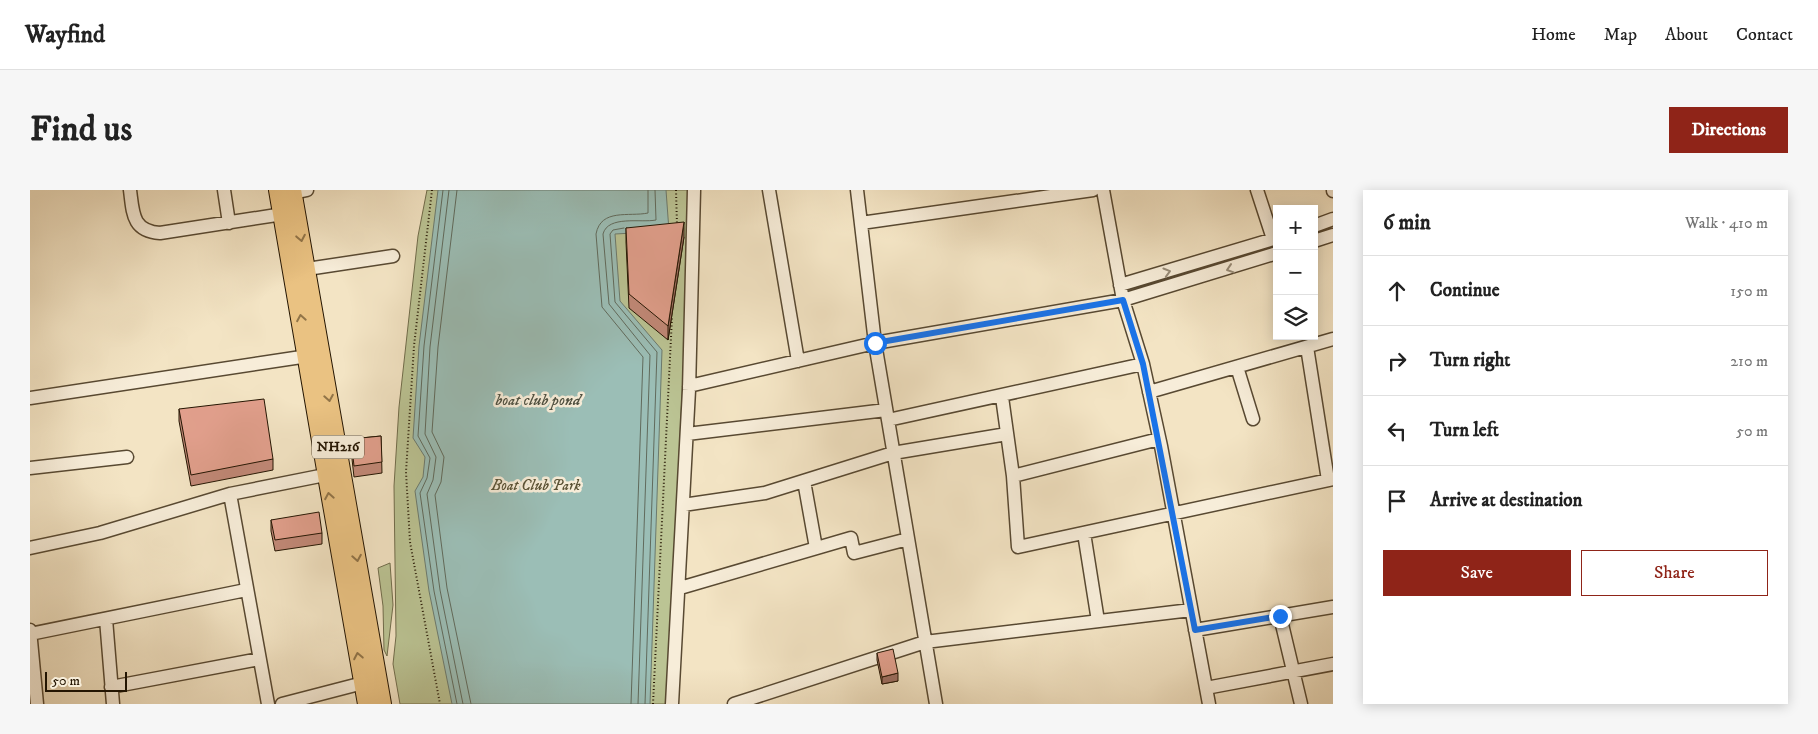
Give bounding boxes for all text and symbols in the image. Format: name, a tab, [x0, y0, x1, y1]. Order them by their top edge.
text: Wayfind	[25, 20, 105, 50]
text: Home	[1531, 24, 1576, 46]
text: Map	[1604, 24, 1637, 46]
text: About	[1665, 24, 1708, 46]
text: Contact	[1736, 24, 1793, 46]
button: Directions	[1669, 107, 1788, 153]
text: Find us	[30, 108, 132, 152]
map controls	[1273, 205, 1318, 340]
button: +	[1273, 205, 1318, 250]
text: 6 min	[1383, 210, 1431, 236]
text: Walk · 410 m	[1685, 213, 1768, 233]
one-way arrow	[296, 233, 306, 242]
button: −	[1273, 250, 1318, 295]
one-way arrow	[1227, 263, 1235, 273]
one-way arrow	[1163, 267, 1171, 277]
icon: ahead	[1383, 277, 1411, 305]
text: Continue	[1430, 279, 1500, 302]
text: 150 m	[1730, 281, 1768, 301]
button: layers	[1273, 295, 1318, 340]
one-way arrow	[297, 314, 307, 323]
route start	[864, 332, 887, 355]
icon: right	[1383, 347, 1411, 375]
text: Turn right	[1430, 349, 1510, 372]
text: 210 m	[1730, 351, 1768, 371]
water label: boat club pond	[495, 390, 583, 410]
one-way arrow	[324, 394, 334, 402]
icon: left	[1383, 417, 1411, 445]
text: Turn left	[1430, 419, 1499, 442]
text: 50 m	[1736, 421, 1768, 441]
road number: NH216	[312, 436, 364, 458]
park label: Boat Club Park	[490, 476, 581, 495]
icon: arrive	[1383, 487, 1411, 515]
text: Arrive at destination	[1430, 489, 1582, 512]
one-way arrow	[325, 492, 335, 501]
button: Save	[1383, 550, 1571, 596]
button: Share	[1581, 550, 1768, 596]
one-way arrow	[351, 554, 361, 562]
route end	[1269, 605, 1292, 628]
one-way arrow	[354, 652, 364, 660]
scale bar	[45, 669, 128, 692]
text: 50 m	[52, 672, 80, 690]

